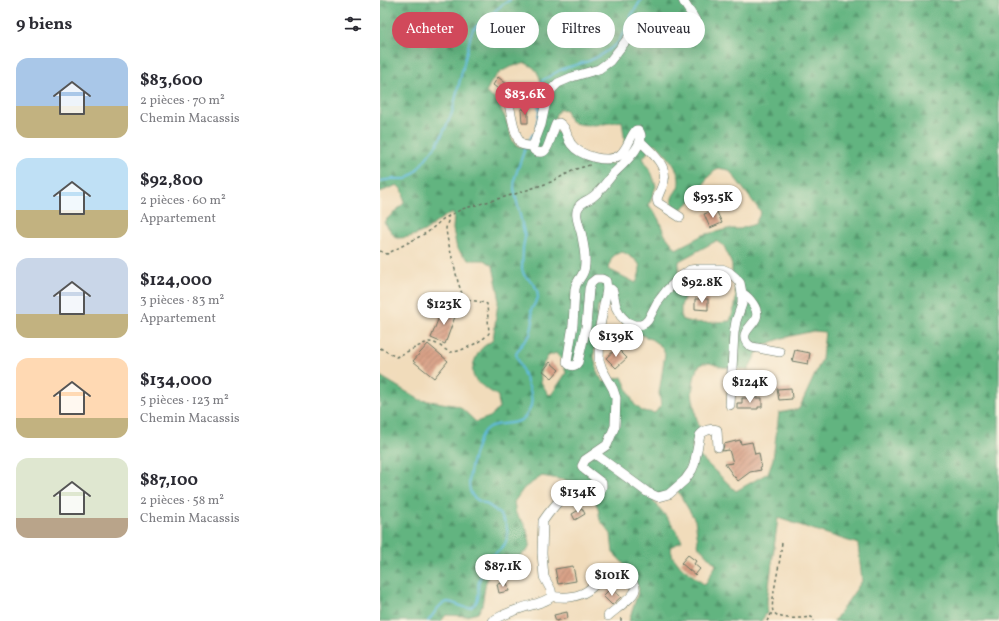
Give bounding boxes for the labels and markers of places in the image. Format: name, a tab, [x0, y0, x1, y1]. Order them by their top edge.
pin: $83.6K	[492, 82, 558, 116]
pin: $93.5K	[680, 185, 746, 219]
pin: $92.8K	[669, 270, 735, 304]
pin: $123K	[416, 292, 472, 326]
pin: $139K	[588, 324, 644, 358]
pin: $124K	[722, 370, 778, 404]
pin: $134K	[550, 480, 606, 514]
pin: $87.1K	[470, 554, 536, 588]
pin: $101K	[584, 563, 640, 597]

